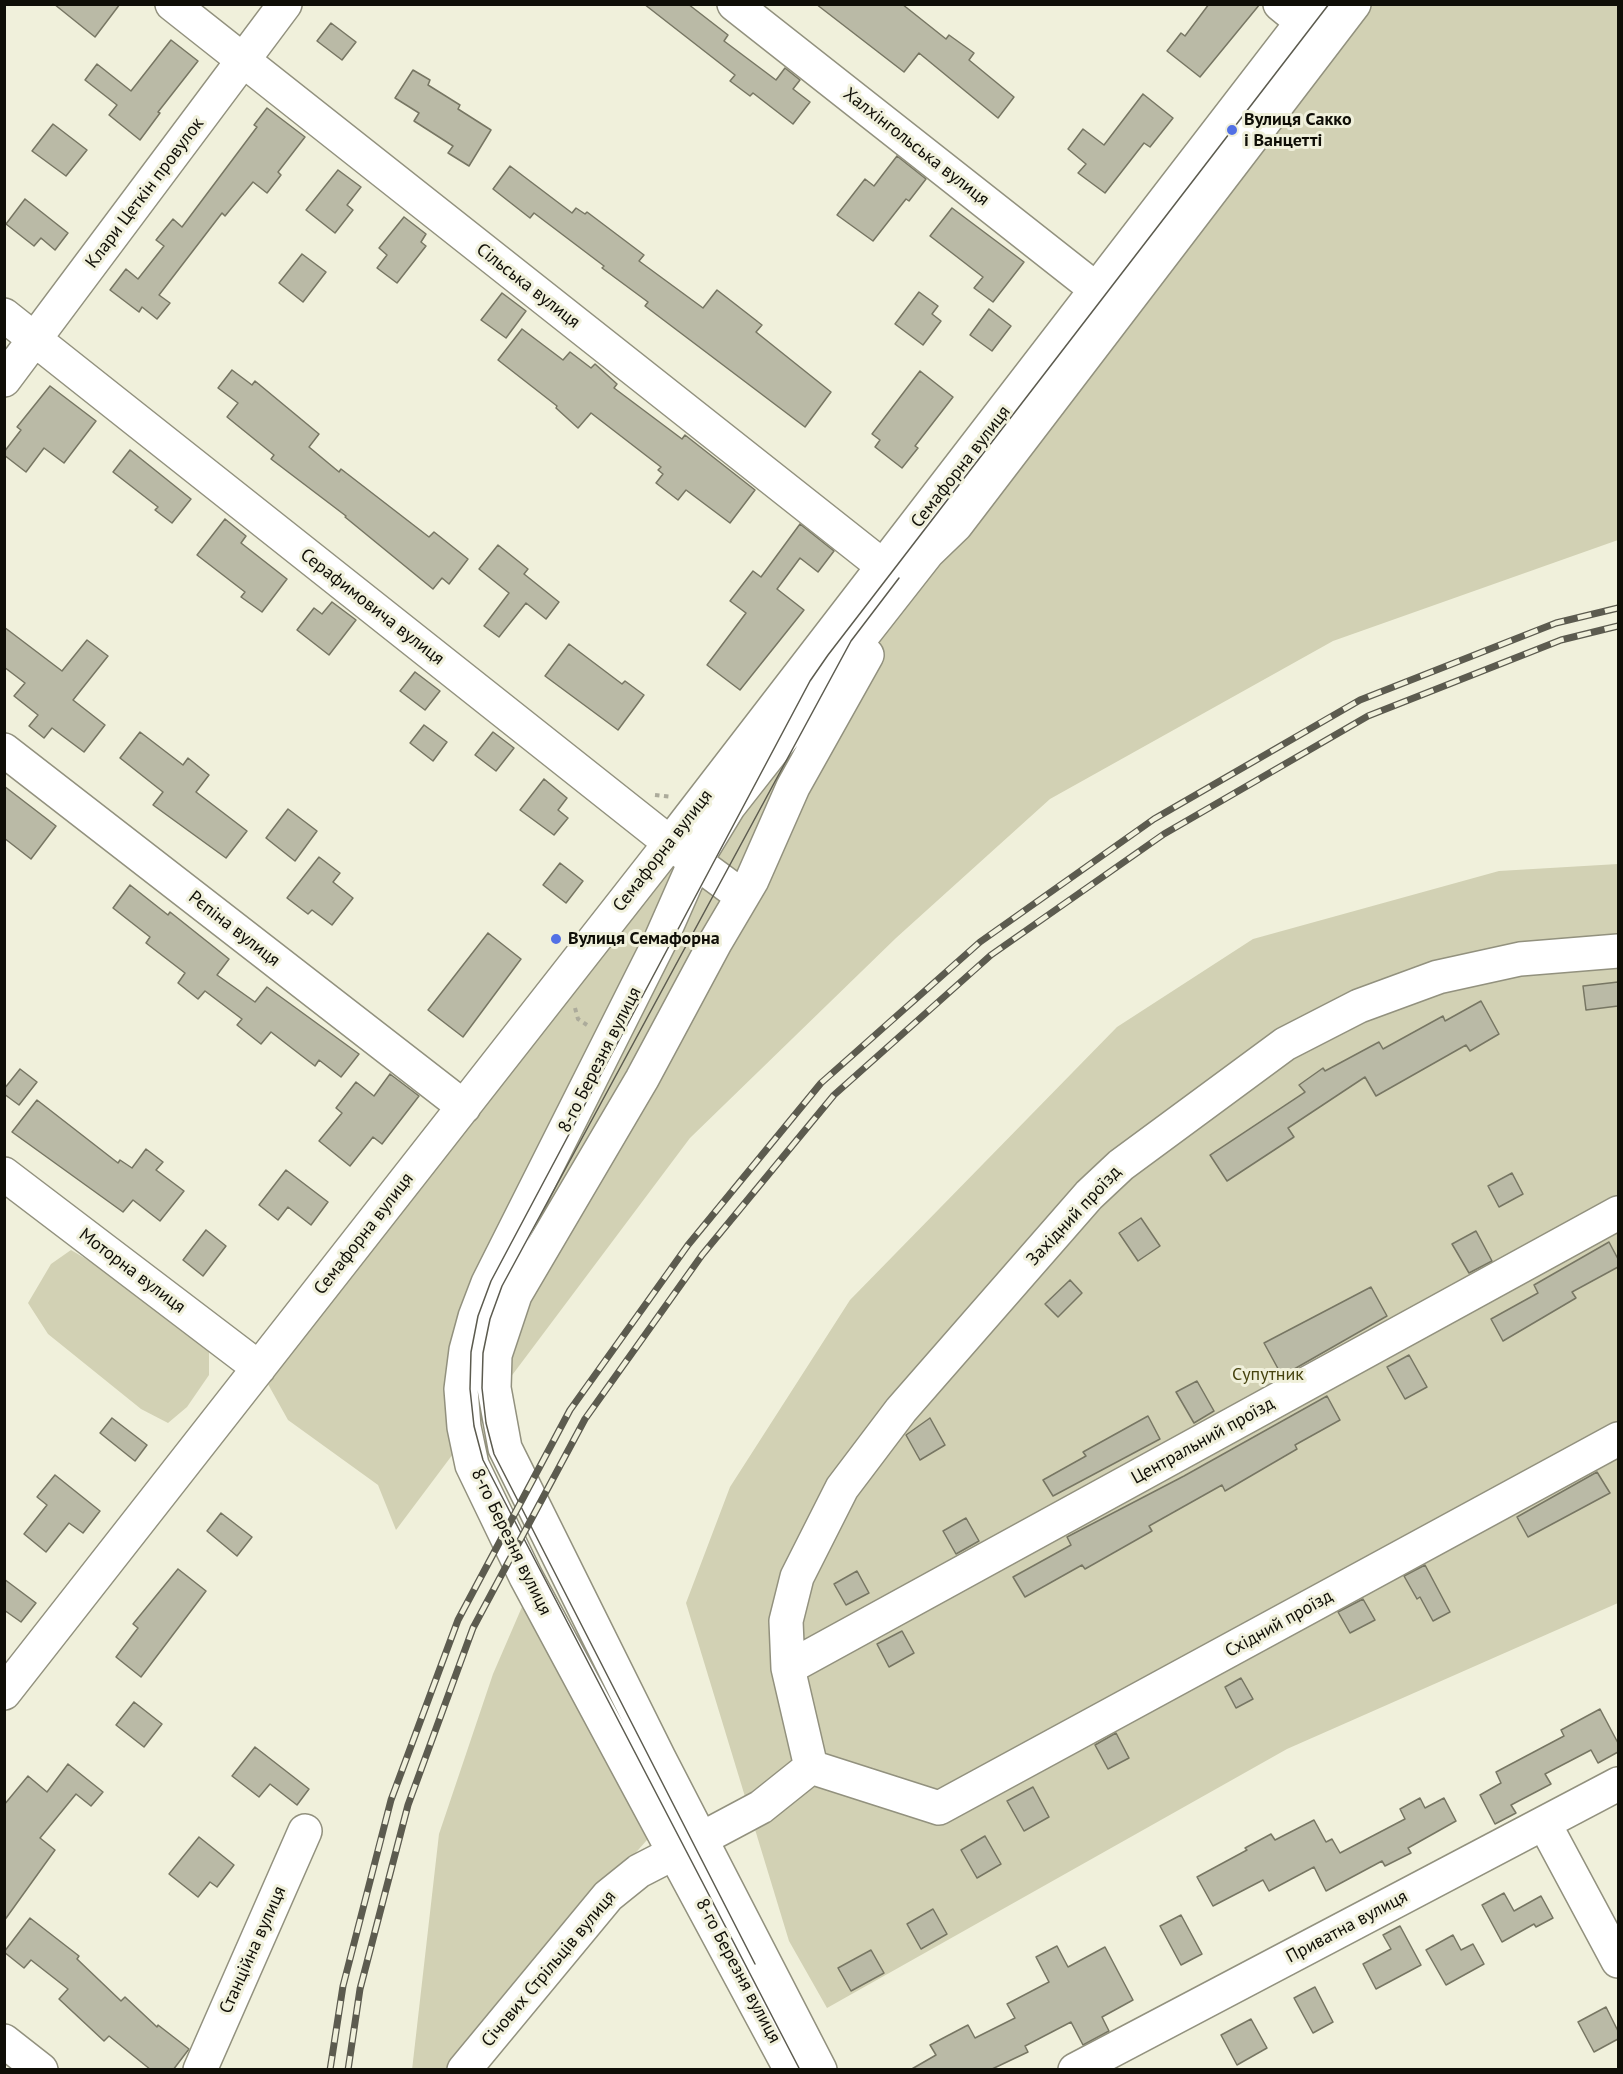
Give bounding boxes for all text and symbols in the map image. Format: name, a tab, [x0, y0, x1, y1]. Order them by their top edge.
street label: Халхінгольська вулиця	[839, 83, 993, 211]
place label: Вулиця Сакко і Ванцетті	[1244, 109, 1352, 152]
street label: Клари Цеткін провулок	[81, 113, 209, 273]
marker: Вулиця Сакко і Ванцетті	[1225, 123, 1239, 137]
street label: Сільська вулиця	[472, 239, 584, 333]
street label: Семафорна вулиця	[907, 402, 1015, 532]
street label: Серафимовича вулиця	[296, 544, 448, 670]
street label: Семафорна вулиця	[609, 786, 717, 916]
street label: Рєпіна вулиця	[184, 887, 284, 971]
place label: Вулиця Семафорна	[568, 928, 720, 950]
marker: Вулиця Семафорна	[549, 932, 563, 946]
street label: 8-го Березня вулиця	[554, 984, 646, 1136]
street label: Західний проїзд	[1022, 1162, 1126, 1270]
street label: Семафорна вулиця	[310, 1169, 418, 1299]
street label: Моторна вулиця	[74, 1224, 190, 1318]
park label: Супутник	[1232, 1364, 1304, 1386]
street label: Центральний проїзд	[1128, 1393, 1278, 1489]
street label: 8-го Березня вулиця	[466, 1465, 556, 1619]
street label: Східний проїзд	[1221, 1586, 1337, 1662]
street label: Станційна вулиця	[215, 1883, 291, 2017]
street label: Січових Стрільців вулиця	[477, 1886, 621, 2052]
street label: Приватна вулиця	[1283, 1886, 1411, 1968]
street label: 8-го Березня вулиця	[691, 1895, 785, 2047]

